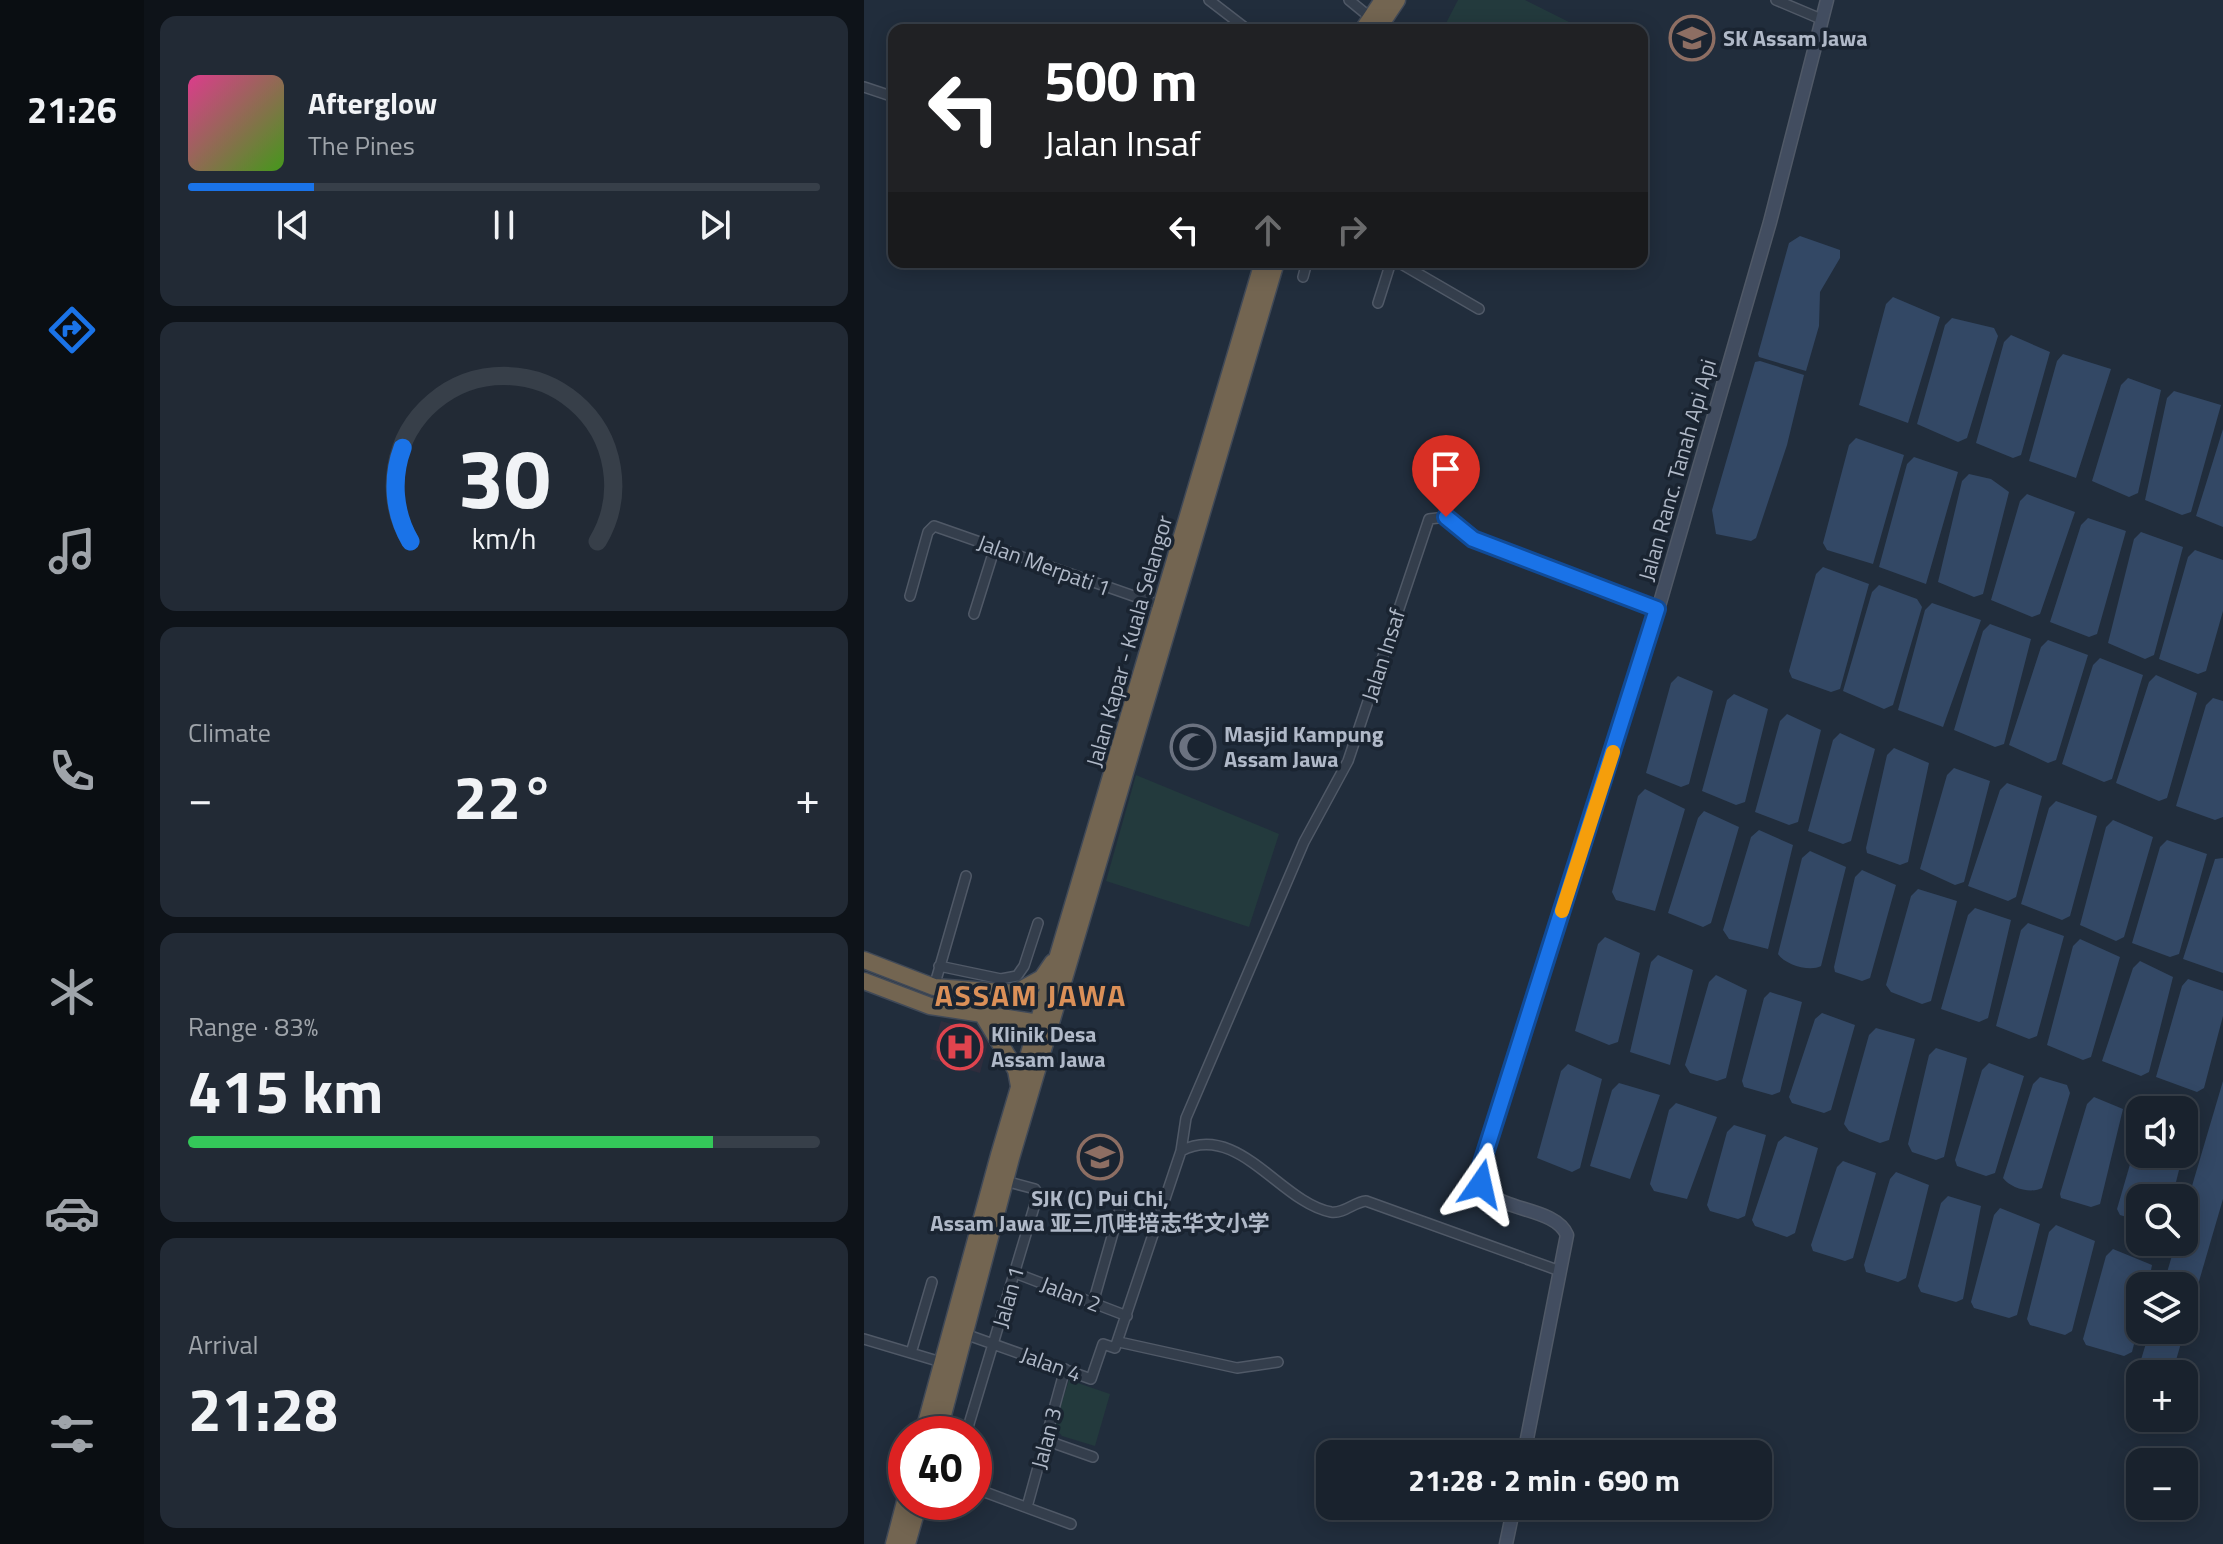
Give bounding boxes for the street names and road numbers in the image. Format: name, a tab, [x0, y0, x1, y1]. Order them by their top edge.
street label: Jalan Ranc. Tanah Api Api	[1629, 355, 1725, 585]
street label: Jalan Kapar - Kuala Selangor	[1077, 511, 1181, 771]
street label: Jalan Merpati 1	[973, 525, 1115, 605]
street label: Jalan Insaf	[1352, 603, 1414, 706]
street label: Jalan 1	[983, 1262, 1033, 1332]
street label: Jalan 2	[1036, 1267, 1106, 1321]
street label: Jalan 4	[1016, 1337, 1086, 1391]
street label: Jalan 3	[1021, 1403, 1071, 1473]

